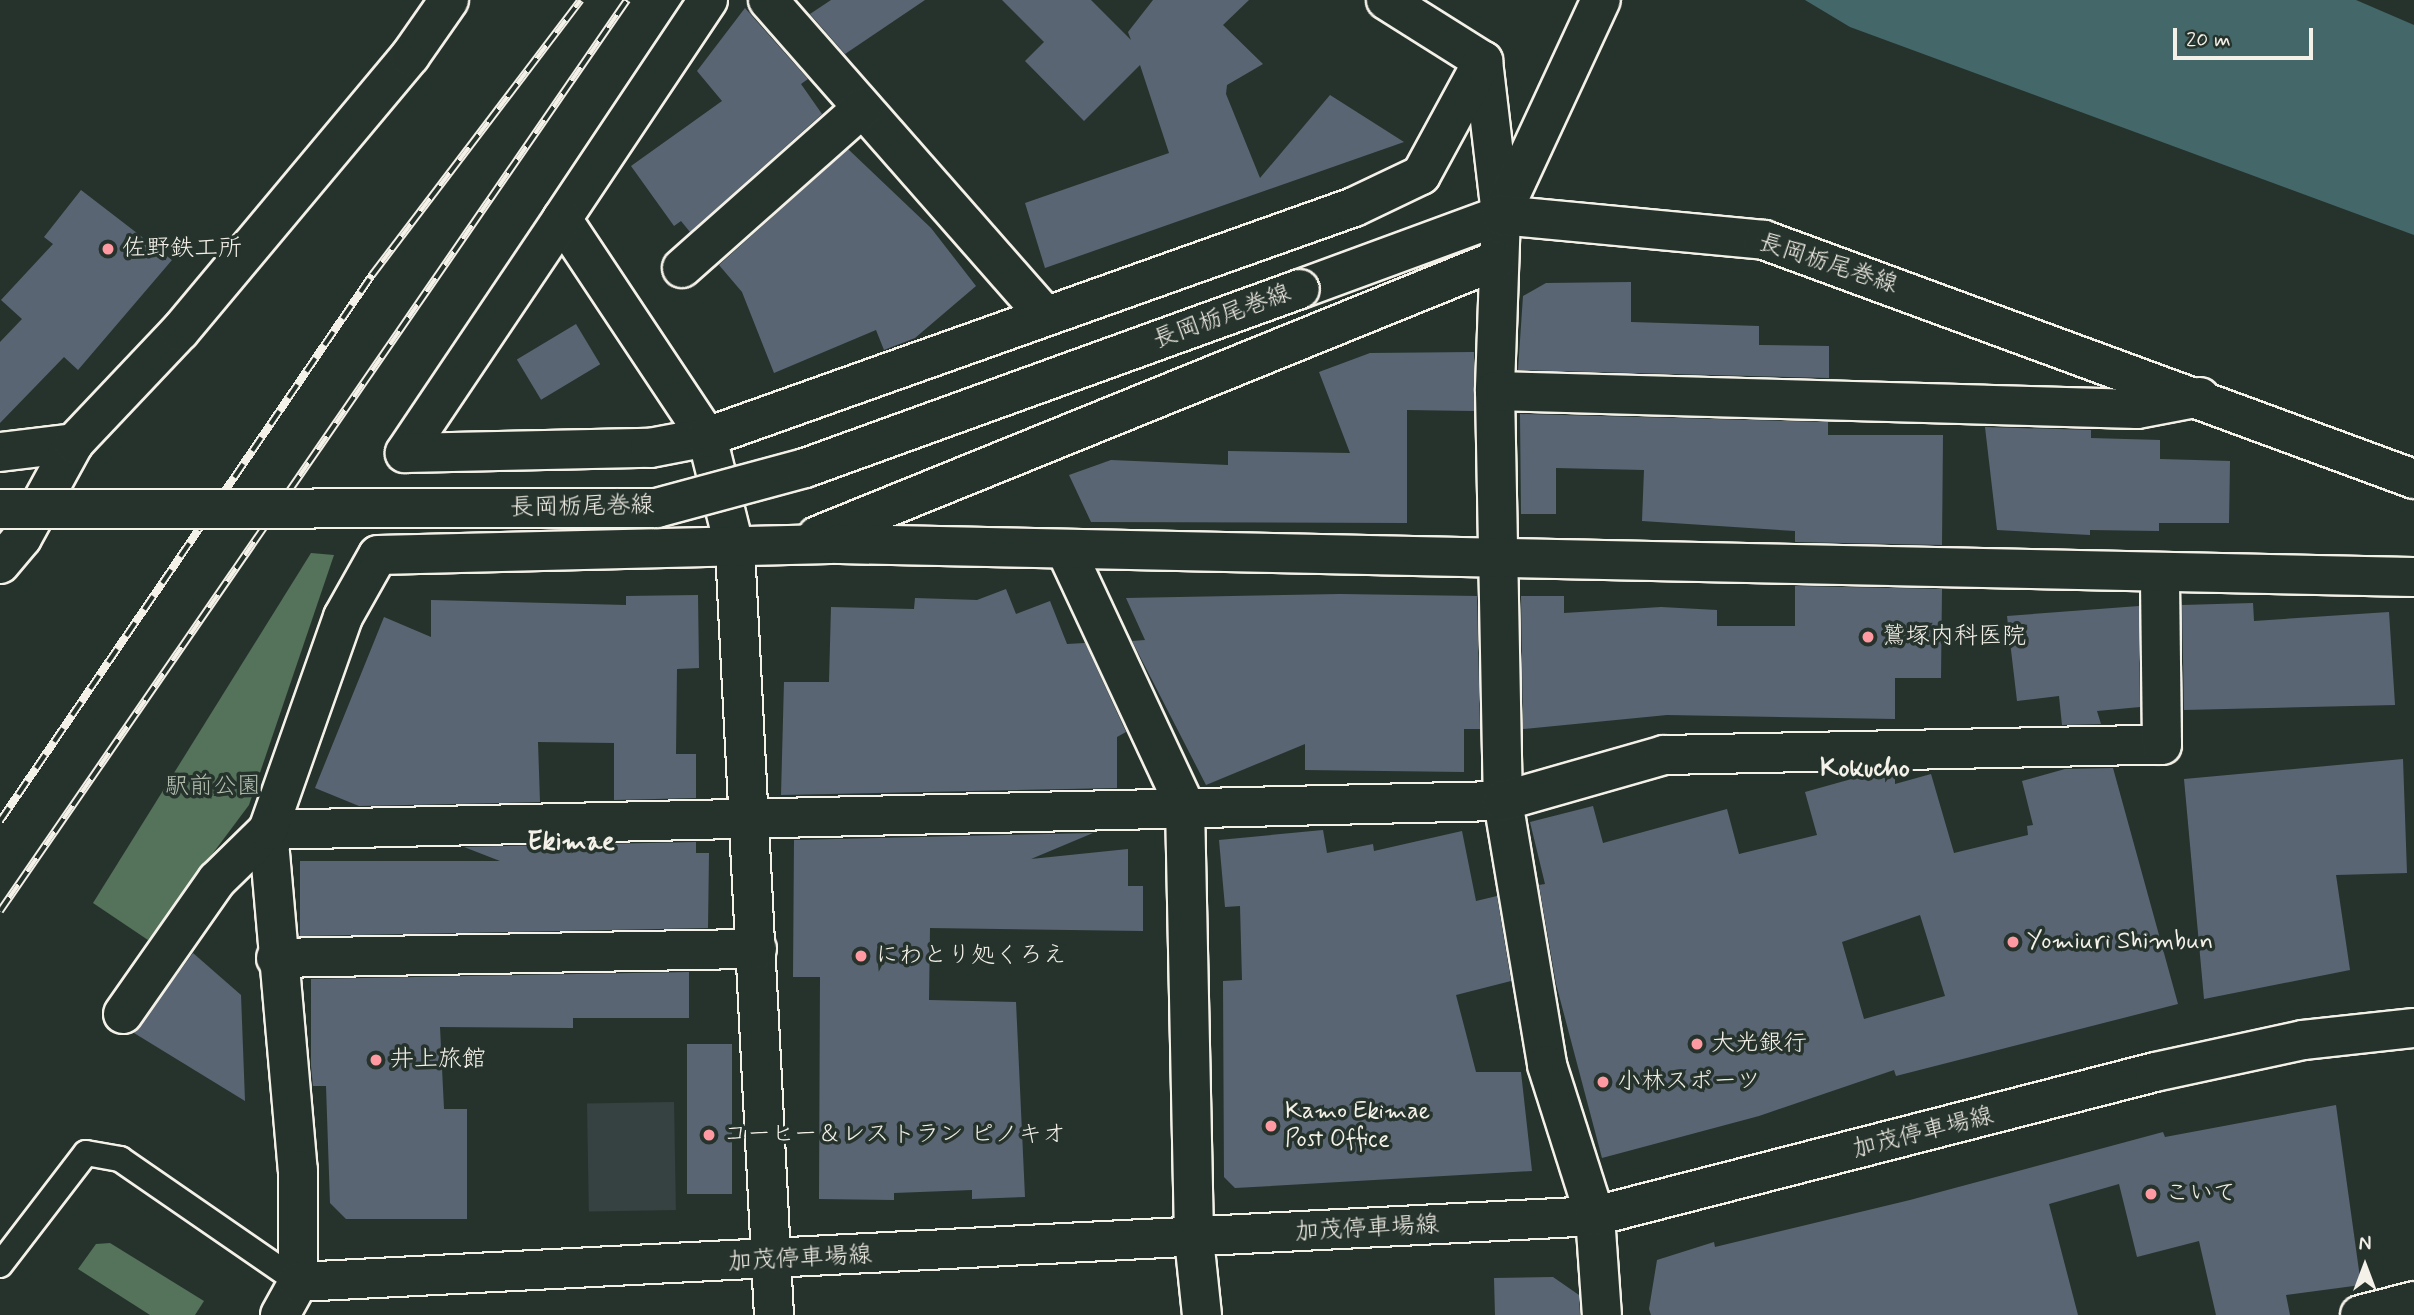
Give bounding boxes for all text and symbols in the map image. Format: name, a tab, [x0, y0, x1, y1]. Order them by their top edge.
scale bar	[2176, 14, 2316, 58]
text: 20 m	[2186, 26, 2231, 54]
street label: 長岡栃尾巻線	[1755, 228, 1901, 300]
place label: 佐野鉄工所	[122, 235, 242, 263]
marker: 佐野鉄工所	[100, 241, 116, 257]
street label: 長岡栃尾巻線	[1149, 279, 1295, 355]
street label: 長岡栃尾巻線	[510, 491, 654, 523]
place label: 鷲塚内科医院	[1882, 623, 2026, 651]
marker: 鷲塚内科医院	[1860, 629, 1876, 645]
district label: Kokucho	[1820, 754, 1910, 786]
park label: 駅前公園	[165, 773, 261, 801]
district label: Ekimae	[527, 827, 615, 859]
place label: Yomiuri Shimbun	[2027, 928, 2208, 956]
marker: Yomiuri Shimbun	[2005, 934, 2021, 950]
place label: にわとり処くろえ	[875, 942, 1067, 970]
marker: にわとり処くろえ	[853, 948, 869, 964]
place label: 大光銀行	[1711, 1030, 1807, 1058]
marker: 大光銀行	[1689, 1036, 1705, 1052]
place label: 井上旅館	[390, 1046, 486, 1074]
marker: 井上旅館	[368, 1052, 384, 1068]
place label: 小林スポーツ	[1617, 1068, 1761, 1096]
marker: 小林スポーツ	[1595, 1074, 1611, 1090]
place label: Kamo Ekimae Post Office	[1285, 1098, 1434, 1154]
street label: 加茂停車場線	[1850, 1102, 1996, 1164]
marker: Kamo Ekimae Post Office	[1263, 1118, 1279, 1134]
place label: コーヒー＆レストラン ピノキオ	[723, 1121, 1064, 1149]
marker: コーヒー＆レストラン ピノキオ	[701, 1127, 717, 1143]
place label: こいて	[2165, 1180, 2237, 1208]
marker: こいて	[2143, 1186, 2159, 1202]
street label: 加茂停車場線	[1294, 1211, 1440, 1247]
north arrow	[2330, 1231, 2400, 1301]
text: N	[2359, 1232, 2371, 1257]
street label: 加茂停車場線	[727, 1241, 873, 1277]

